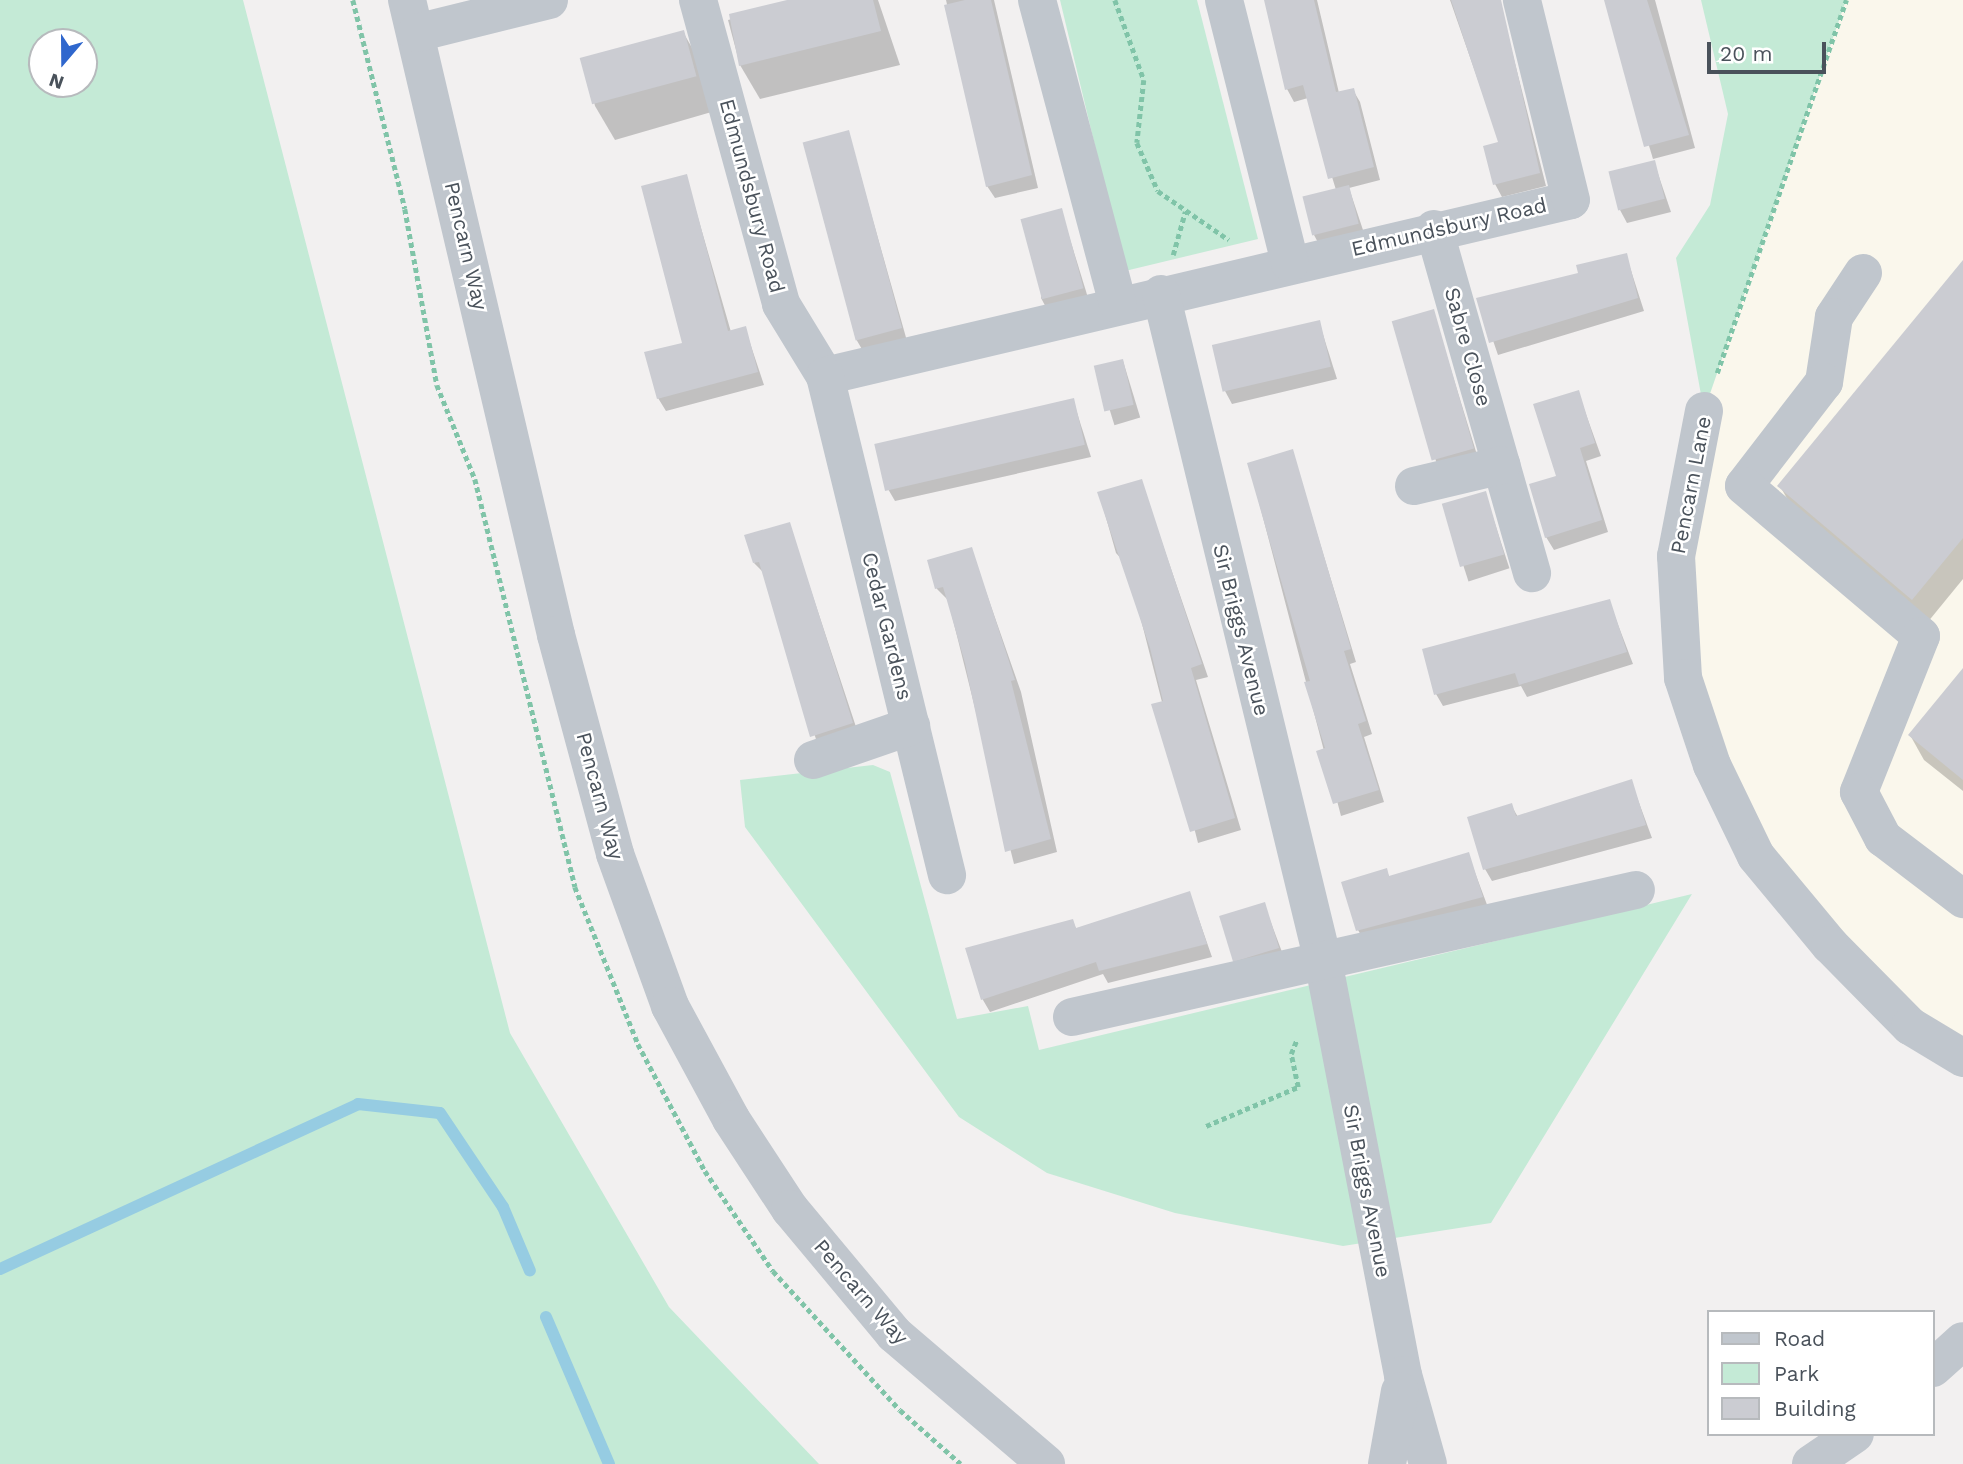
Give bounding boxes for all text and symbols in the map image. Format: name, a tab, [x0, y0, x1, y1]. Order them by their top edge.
north arrow	[28, 28, 98, 98]
scale bar	[1711, 28, 1830, 72]
text: 20 m	[1720, 41, 1772, 66]
text: N	[46, 68, 67, 95]
street label: Edmundsbury Road	[714, 96, 790, 296]
street label: Pencarn Way	[439, 179, 493, 313]
street label: Edmundsbury Road	[1349, 192, 1549, 262]
street label: Sabre Close	[1439, 285, 1497, 409]
street label: Pencarn Lane	[1665, 414, 1717, 556]
street label: Sir Briggs Avenue	[1207, 541, 1275, 719]
street label: Cedar Gardens	[856, 549, 918, 703]
street label: Pencarn Way	[571, 729, 629, 863]
street label: Sir Briggs Avenue	[1338, 1102, 1396, 1280]
street label: Pencarn Way	[808, 1234, 914, 1350]
legend	[1708, 1310, 1935, 1436]
text: Road	[1774, 1326, 1825, 1351]
text: Park	[1774, 1361, 1819, 1386]
text: Building	[1774, 1396, 1856, 1421]

